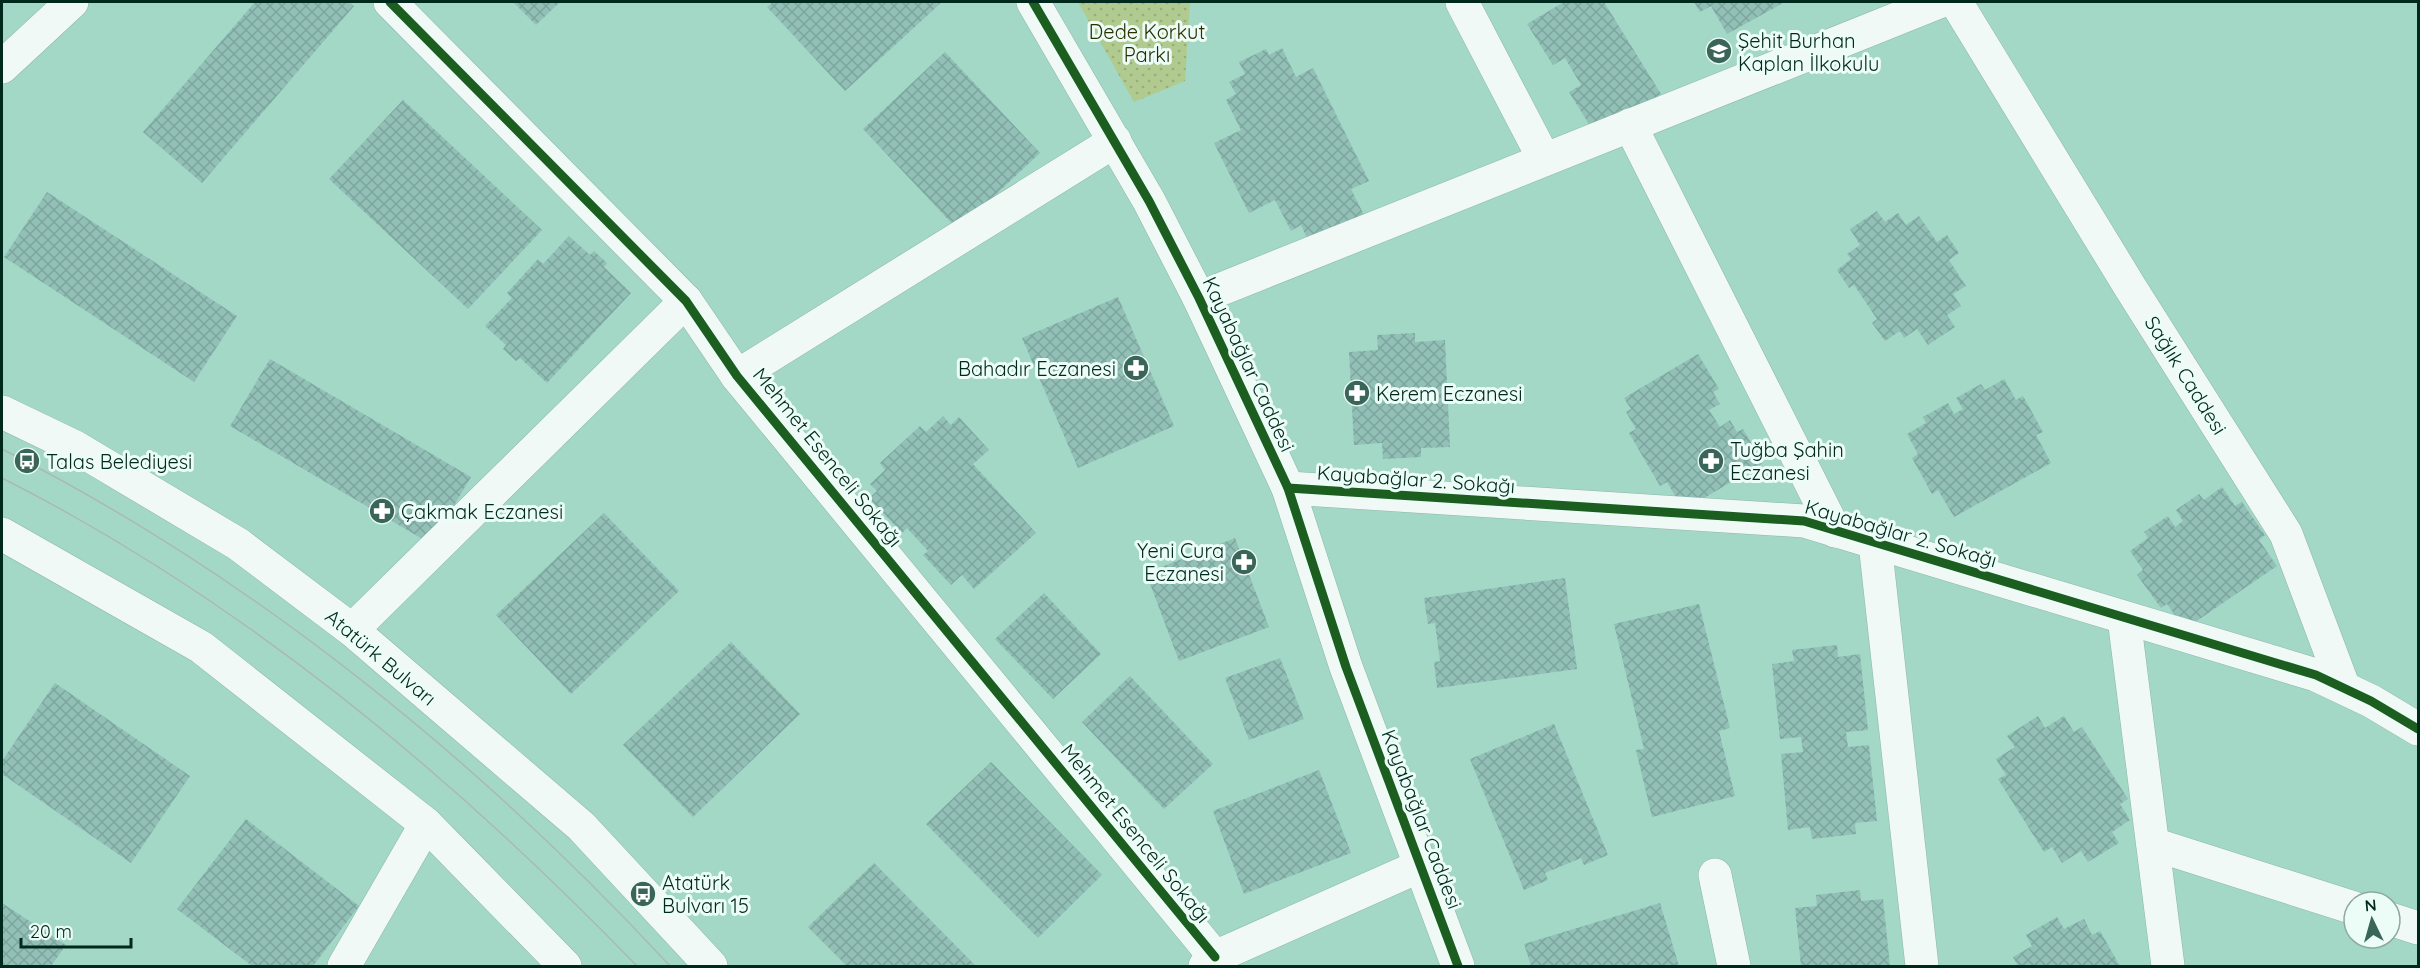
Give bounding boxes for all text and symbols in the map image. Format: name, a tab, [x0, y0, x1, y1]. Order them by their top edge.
park label: Dede Korkut Parkı	[1089, 19, 1205, 67]
place label: Şehit Burhan Kaplan İlkokulu	[1738, 28, 1879, 76]
school or university icon: Şehit Burhan Kaplan İlkokulu	[1704, 36, 1734, 66]
street label: Kayabağlar Caddesi	[1198, 273, 1300, 455]
street label: Sağlık Caddesi	[2140, 311, 2232, 439]
pharmacy icon: Bahadır Eczanesi	[1121, 353, 1151, 383]
place label: Bahadır Eczanesi	[958, 356, 1116, 381]
street label: Mehmet Esenceli Sokağı	[748, 362, 908, 552]
pharmacy icon: Kerem Eczanesi	[1342, 378, 1372, 408]
place label: Kerem Eczanesi	[1376, 381, 1522, 406]
place label: Tuğba Şahin Eczanesi	[1730, 437, 1844, 485]
bus stop icon: Talas Belediyesi	[12, 446, 42, 476]
pharmacy icon: Tuğba Şahin Eczanesi	[1696, 446, 1726, 476]
place label: Talas Belediyesi	[46, 449, 192, 474]
street label: Kayabağlar 2. Sokağı	[1316, 460, 1516, 498]
street label: Kayabağlar 2. Sokağı	[1802, 494, 2000, 572]
pharmacy icon: Çakmak Eczanesi	[367, 496, 397, 526]
place label: Çakmak Eczanesi	[401, 499, 563, 524]
place label: Yeni Cura Eczanesi	[1137, 538, 1224, 586]
pharmacy icon: Yeni Cura Eczanesi	[1229, 547, 1259, 577]
street label: Atatürk Bulvarı	[321, 603, 441, 711]
street label: Kayabağlar Caddesi	[1376, 726, 1468, 912]
street label: Mehmet Esenceli Sokağı	[1056, 738, 1216, 928]
place label: Atatürk Bulvarı 15	[662, 870, 749, 918]
bus stop icon: Atatürk Bulvarı 15	[628, 879, 658, 909]
north arrow	[2342, 890, 2402, 950]
text: N	[2364, 895, 2377, 916]
scale bar	[21, 911, 130, 949]
text: 20 m	[30, 920, 72, 943]

